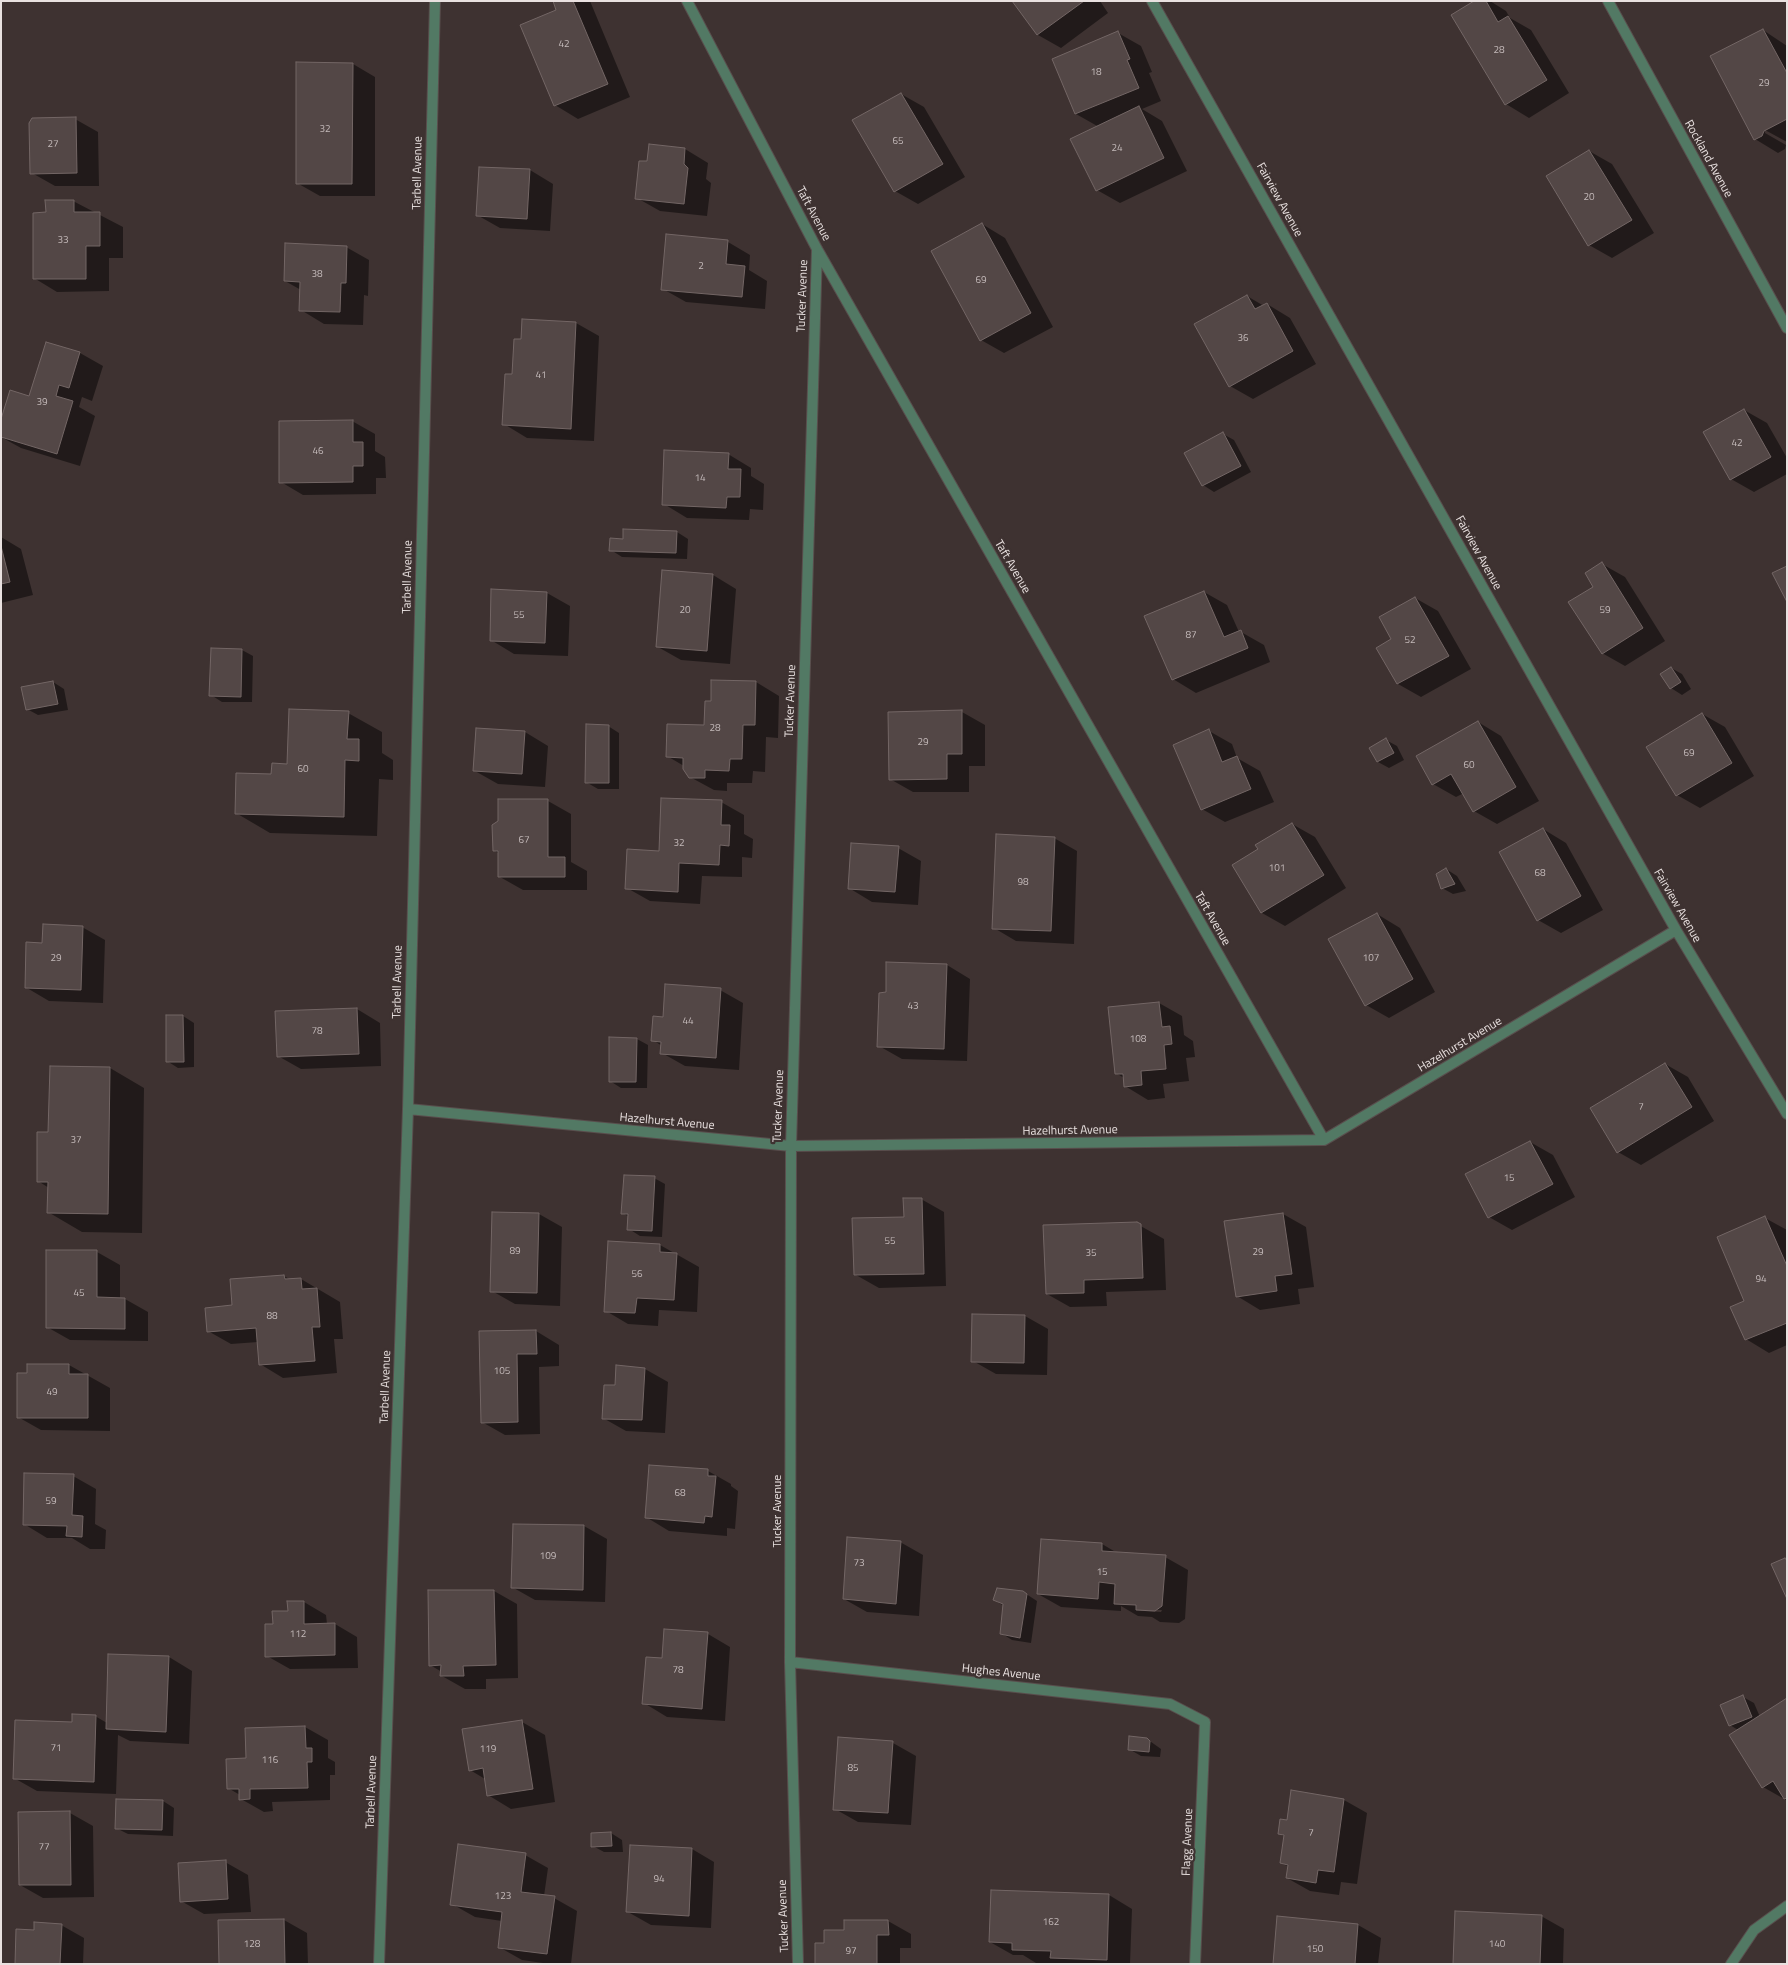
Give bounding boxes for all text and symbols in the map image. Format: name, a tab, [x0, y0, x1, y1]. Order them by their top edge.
house number: 42	[558, 39, 570, 51]
house number: 28	[1493, 45, 1505, 57]
house number: 18	[1090, 67, 1102, 79]
house number: 29	[1758, 78, 1770, 90]
street label: Rockland Avenue	[1681, 118, 1735, 200]
house number: 32	[319, 124, 331, 136]
street label: Tarbell Avenue	[410, 136, 426, 210]
house number: 65	[892, 136, 904, 148]
house number: 27	[47, 139, 59, 151]
house number: 24	[1111, 143, 1123, 155]
street label: Fairview Avenue	[1253, 160, 1305, 240]
street label: Taft Avenue	[793, 184, 833, 244]
house number: 20	[1583, 192, 1595, 204]
house number: 33	[57, 235, 69, 247]
street label: Tucker Avenue	[795, 259, 811, 333]
house number: 2	[698, 261, 704, 273]
house number: 38	[311, 269, 323, 281]
house number: 69	[975, 275, 987, 287]
house number: 36	[1237, 333, 1249, 345]
house number: 41	[535, 370, 547, 382]
house number: 39	[36, 397, 48, 409]
house number: 42	[1731, 438, 1743, 450]
house number: 46	[312, 446, 324, 458]
house number: 14	[694, 473, 706, 485]
street label: Fairview Avenue	[1452, 513, 1504, 593]
street label: Taft Avenue	[991, 538, 1033, 596]
street label: Tarbell Avenue	[400, 540, 416, 614]
house number: 20	[679, 605, 691, 617]
house number: 59	[1599, 605, 1611, 617]
house number: 55	[513, 610, 525, 622]
house number: 87	[1185, 630, 1197, 642]
house number: 52	[1404, 635, 1416, 647]
street label: Tucker Avenue	[783, 664, 799, 738]
house number: 28	[709, 723, 721, 735]
house number: 29	[917, 737, 929, 749]
house number: 69	[1683, 748, 1695, 760]
house number: 60	[1463, 760, 1475, 772]
house number: 60	[297, 764, 309, 776]
house number: 67	[518, 835, 530, 847]
house number: 32	[673, 838, 685, 850]
house number: 101	[1269, 863, 1285, 875]
street label: Fairview Avenue	[1650, 867, 1704, 945]
house number: 68	[1534, 868, 1546, 880]
house number: 98	[1017, 877, 1029, 889]
street label: Taft Avenue	[1191, 890, 1233, 948]
street label: Tarbell Avenue	[390, 945, 406, 1019]
house number: 29	[50, 953, 62, 965]
house number: 107	[1363, 953, 1379, 965]
house number: 43	[907, 1001, 919, 1013]
street label: Hazelhurst Avenue	[1415, 1014, 1505, 1076]
house number: 44	[682, 1016, 694, 1028]
house number: 78	[311, 1026, 323, 1038]
house number: 108	[1130, 1034, 1146, 1046]
street label: Tucker Avenue	[771, 1069, 787, 1143]
house number: 7	[1638, 1102, 1644, 1114]
street label: Hazelhurst Avenue	[619, 1111, 715, 1133]
street label: Hazelhurst Avenue	[1022, 1123, 1118, 1139]
house number: 37	[70, 1135, 82, 1147]
house number: 15	[1503, 1173, 1515, 1185]
house number: 55	[884, 1236, 896, 1248]
house number: 89	[509, 1246, 521, 1258]
house number: 29	[1252, 1247, 1264, 1259]
house number: 35	[1085, 1248, 1097, 1260]
house number: 56	[631, 1269, 643, 1281]
house number: 94	[1755, 1274, 1767, 1286]
house number: 45	[73, 1288, 85, 1300]
house number: 88	[266, 1311, 278, 1323]
street label: Tarbell Avenue	[378, 1350, 394, 1424]
house number: 105	[494, 1366, 510, 1378]
house number: 49	[46, 1387, 58, 1399]
street label: Tucker Avenue	[771, 1475, 785, 1547]
house number: 68	[674, 1488, 686, 1500]
house number: 59	[45, 1496, 57, 1508]
house number: 109	[540, 1551, 556, 1563]
house number: 73	[853, 1558, 865, 1570]
house number: 15	[1096, 1567, 1108, 1579]
house number: 112	[290, 1629, 306, 1641]
street label: Hughes Avenue	[961, 1662, 1041, 1684]
house number: 78	[672, 1665, 684, 1677]
house number: 71	[50, 1743, 62, 1755]
house number: 119	[480, 1744, 496, 1756]
house number: 116	[262, 1755, 278, 1767]
street label: Tarbell Avenue	[364, 1755, 380, 1829]
house number: 85	[847, 1763, 859, 1775]
street label: Flagg Avenue	[1180, 1808, 1196, 1876]
house number: 7	[1308, 1828, 1314, 1840]
house number: 77	[38, 1842, 50, 1854]
house number: 94	[653, 1874, 665, 1886]
street label: Tucker Avenue	[776, 1879, 792, 1953]
house number: 123	[495, 1891, 511, 1903]
house number: 162	[1043, 1917, 1059, 1929]
house number: 128	[244, 1939, 260, 1951]
house number: 140	[1489, 1939, 1505, 1951]
house number: 150	[1307, 1944, 1323, 1956]
house number: 97	[845, 1946, 857, 1958]

